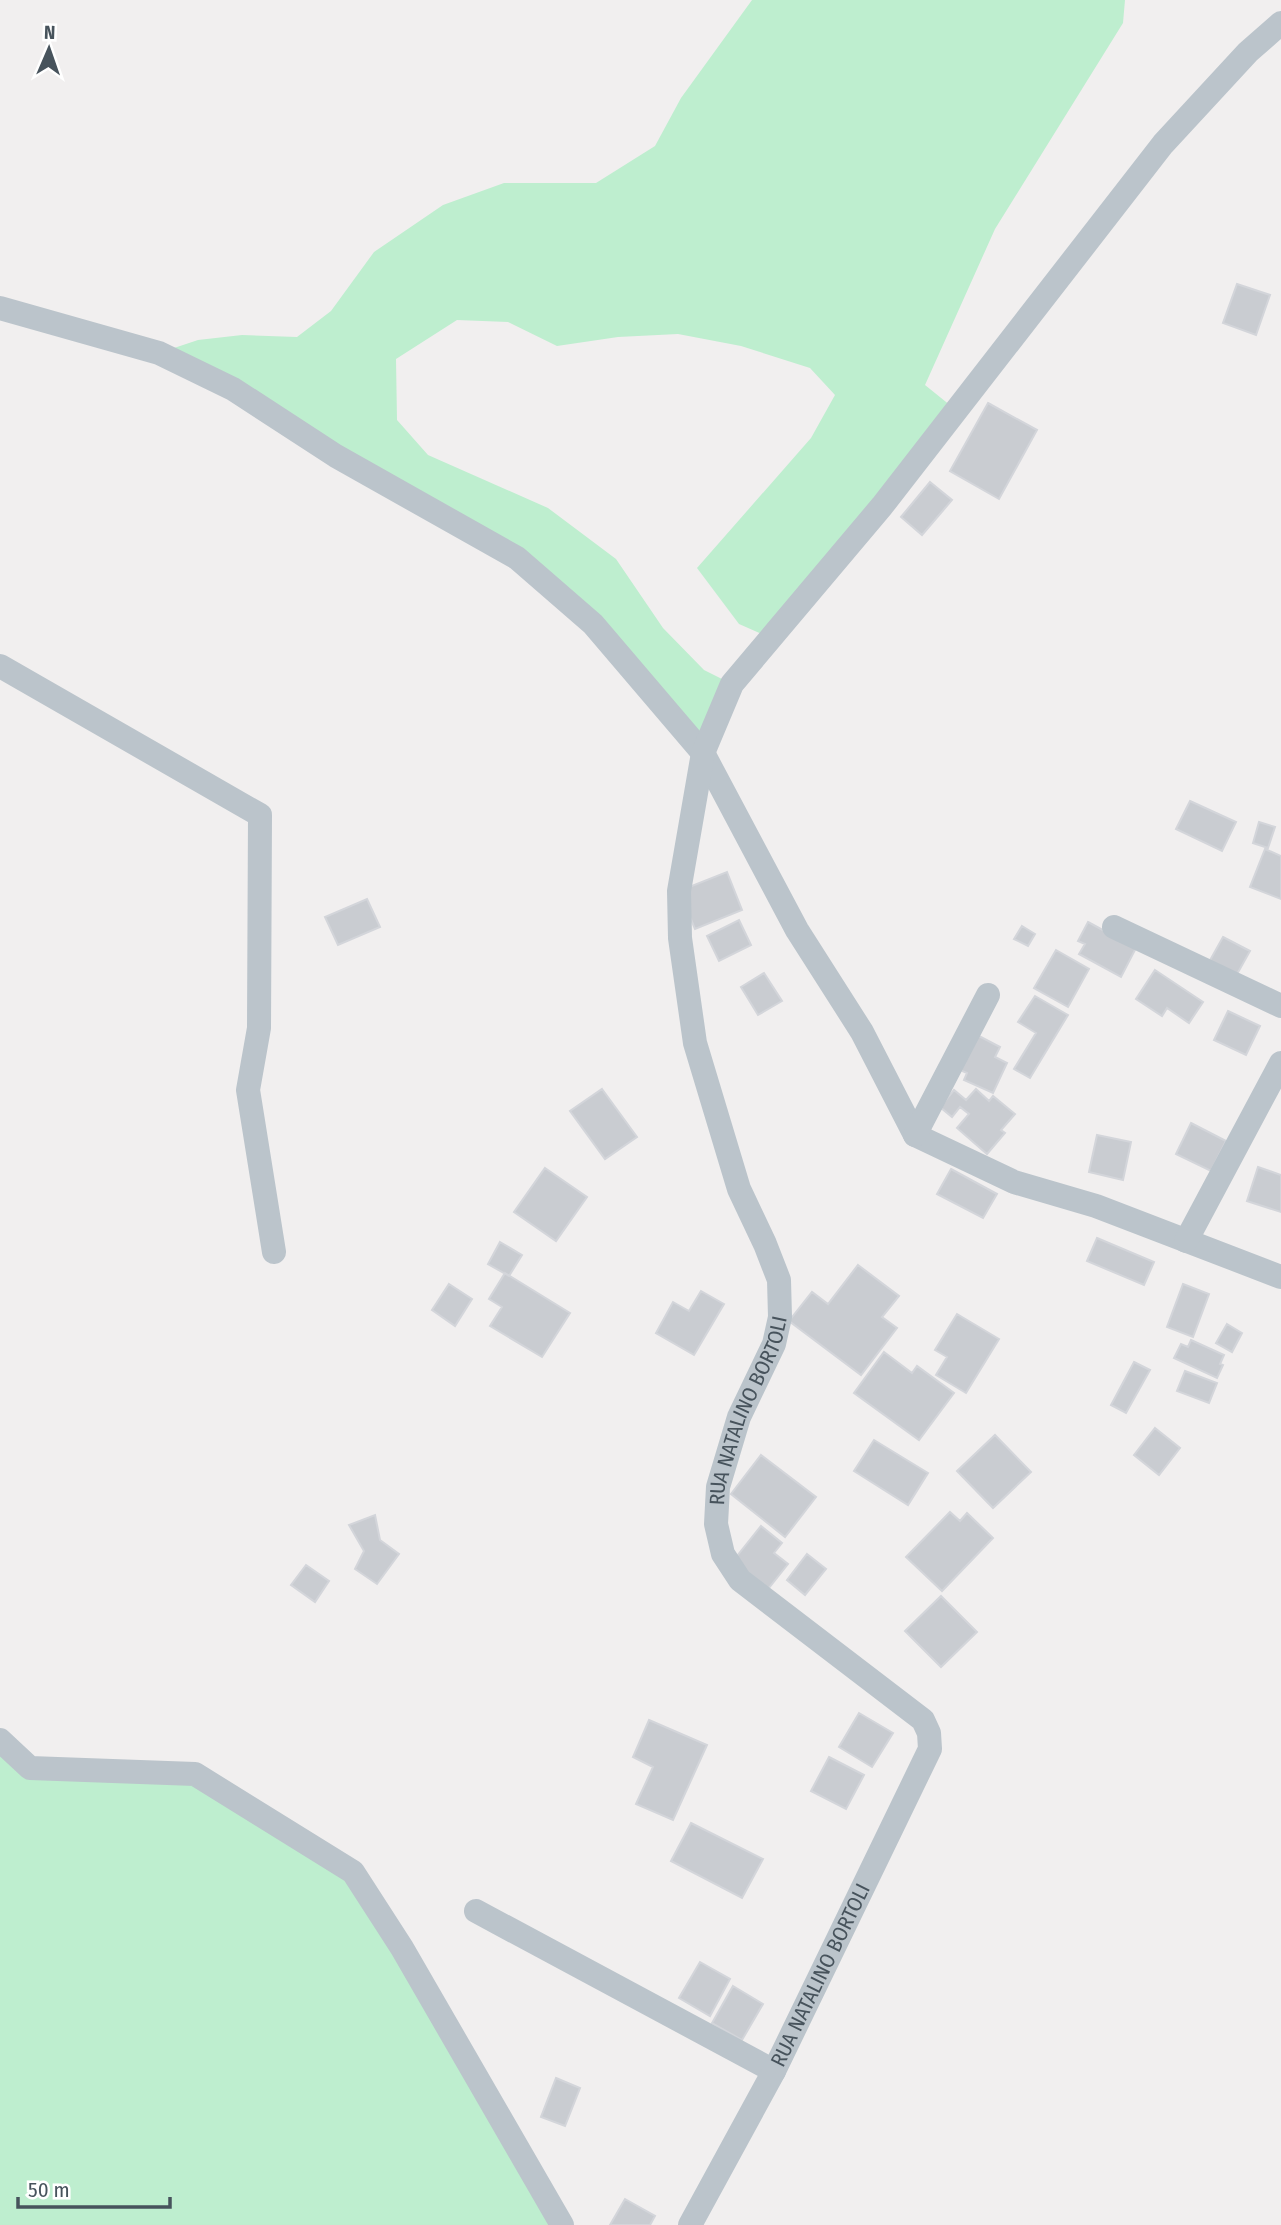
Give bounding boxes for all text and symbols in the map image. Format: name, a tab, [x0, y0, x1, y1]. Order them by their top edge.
north arrow	[14, 14, 84, 84]
text: N	[43, 21, 56, 44]
street label: RUA NATALINO BORTOLI	[704, 1314, 793, 1506]
street label: RUA NATALINO BORTOLI	[765, 1879, 876, 2071]
scale bar	[18, 2166, 170, 2210]
text: 50 m	[28, 2177, 70, 2203]

